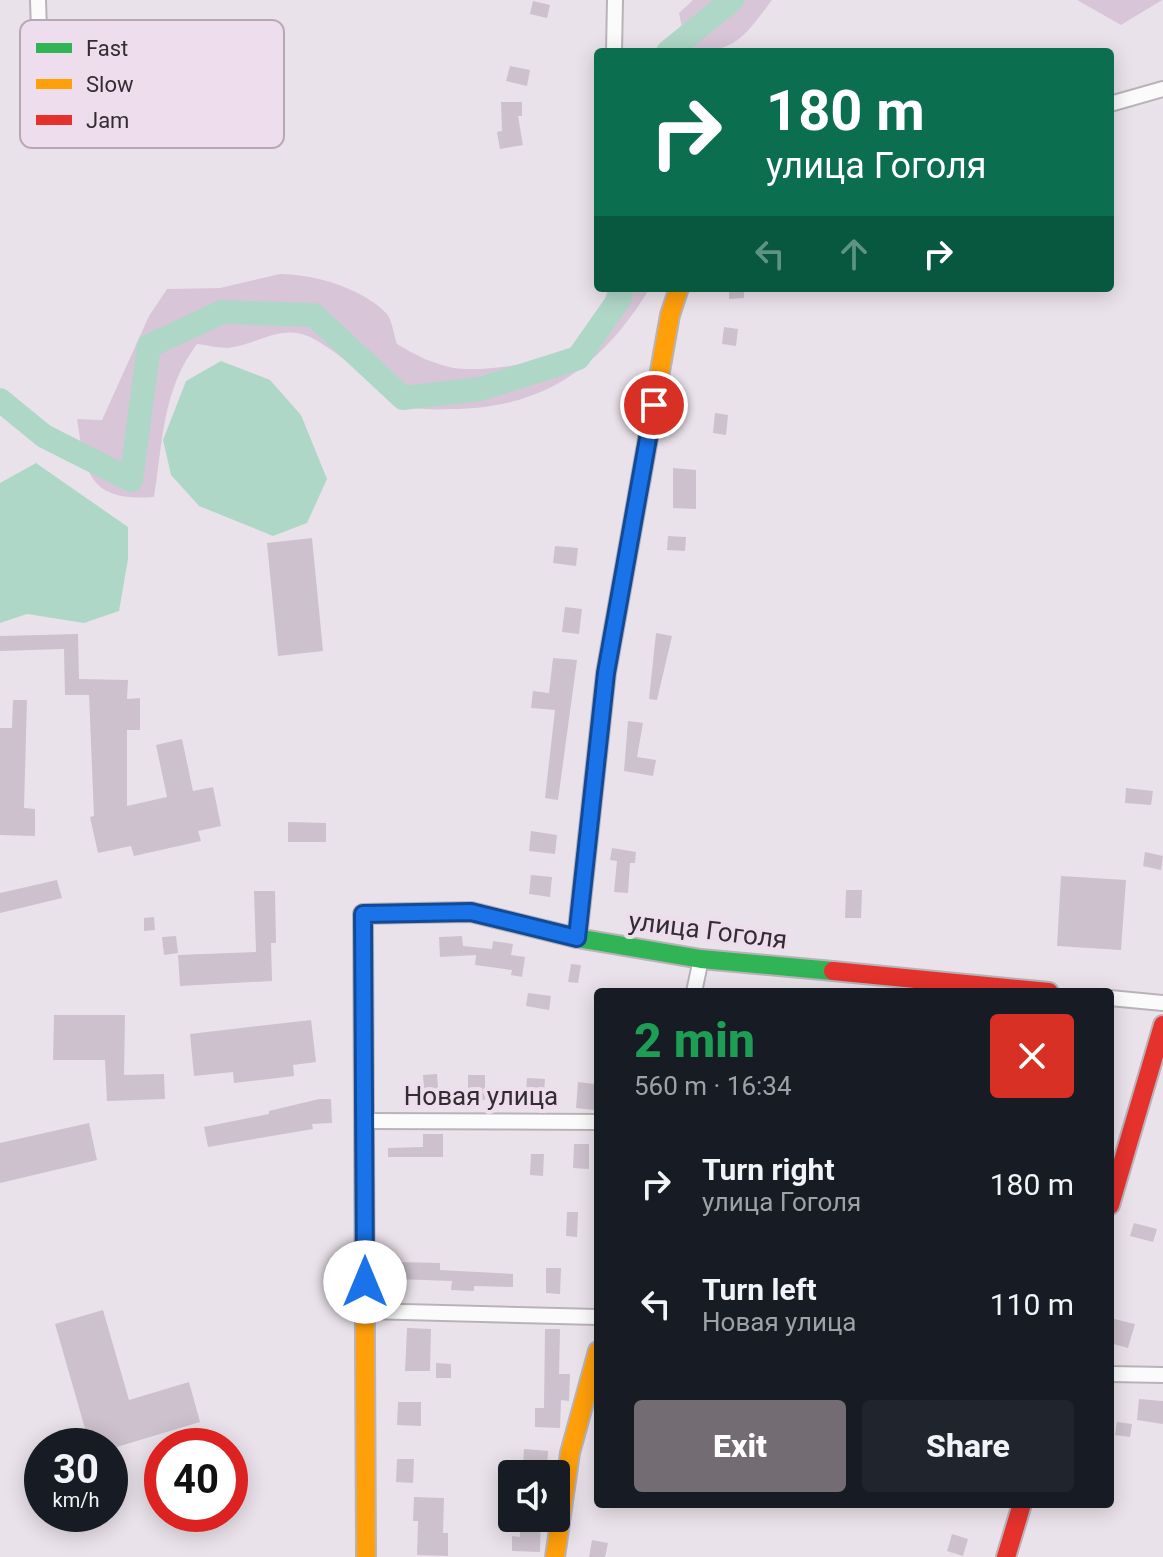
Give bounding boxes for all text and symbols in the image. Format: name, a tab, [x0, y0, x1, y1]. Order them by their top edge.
legend	[20, 20, 284, 148]
text: Fast	[86, 36, 128, 61]
text: Slow	[86, 72, 134, 97]
text: 180 m	[766, 78, 925, 144]
icon: right	[634, 80, 738, 184]
text: Jam	[86, 108, 129, 133]
text: улица Гоголя	[766, 145, 987, 187]
icon: left	[748, 232, 792, 276]
icon: ahead	[832, 232, 876, 276]
icon: right	[916, 232, 960, 276]
pin	[620, 371, 688, 439]
icon: arrive	[632, 383, 676, 427]
street label: улица Гоголя	[627, 905, 789, 955]
text: 2 min	[634, 1012, 755, 1069]
button: close	[990, 1014, 1074, 1098]
text: 560 m · 16:34	[634, 1071, 792, 1101]
street label: Новая улица	[404, 1081, 558, 1111]
text: Turn right	[702, 1152, 835, 1187]
icon: right	[634, 1162, 678, 1206]
text: 180 m	[990, 1167, 1074, 1202]
text: улица Гоголя	[702, 1187, 861, 1217]
position arrow	[323, 1240, 407, 1324]
text: Turn left	[702, 1272, 817, 1307]
icon: left	[634, 1282, 678, 1326]
text: 110 m	[990, 1287, 1074, 1322]
text: Новая улица	[702, 1307, 856, 1337]
button: Exit	[634, 1400, 846, 1492]
button: Share	[862, 1400, 1074, 1492]
speed limit sign: 40	[144, 1428, 248, 1532]
text: 30	[53, 1446, 99, 1493]
map controls	[498, 1460, 570, 1532]
button: sound	[498, 1460, 570, 1532]
text: km/h	[53, 1488, 99, 1512]

